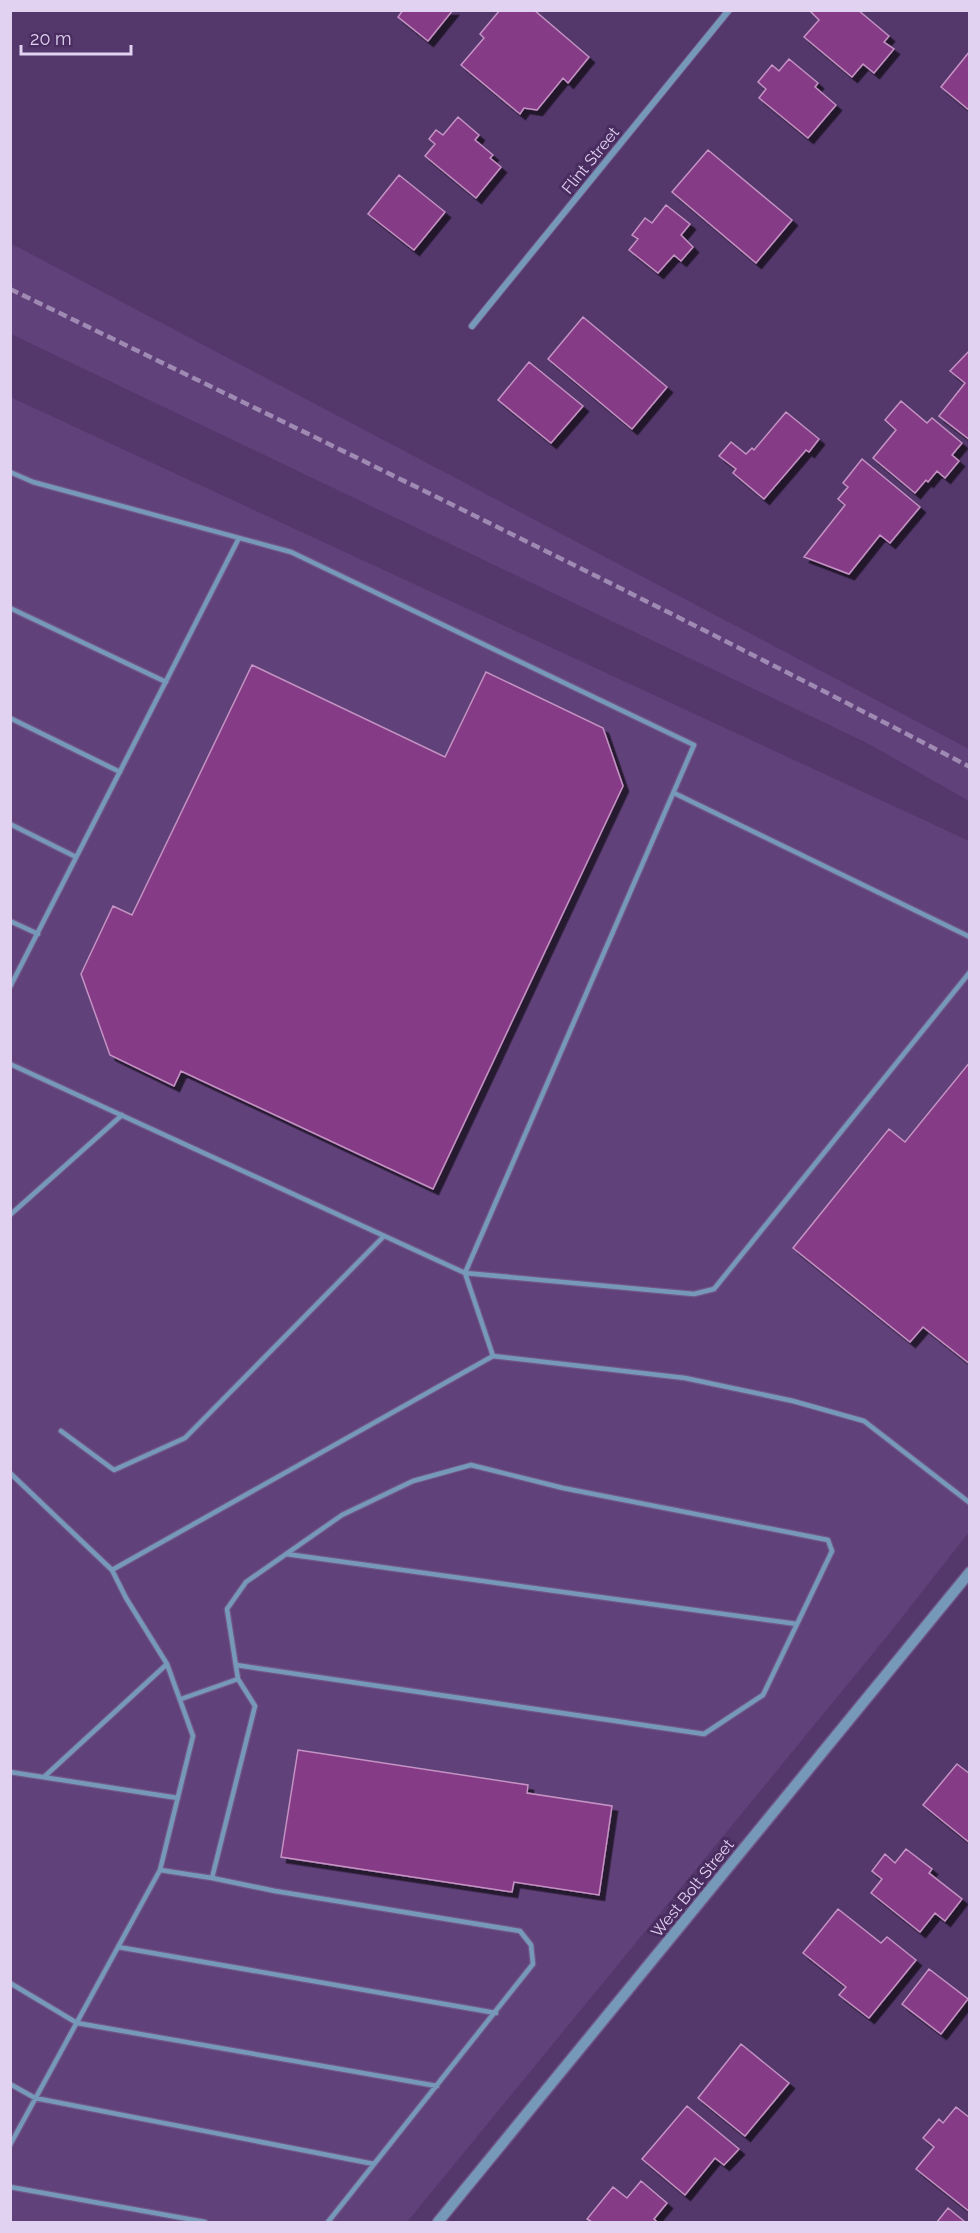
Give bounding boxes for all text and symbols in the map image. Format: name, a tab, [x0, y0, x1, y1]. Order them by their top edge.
scale bar	[21, 18, 130, 56]
text: 20 m	[30, 28, 72, 49]
street label: Flint Street	[558, 123, 623, 198]
street label: West Bolt Street	[647, 1835, 738, 1941]

